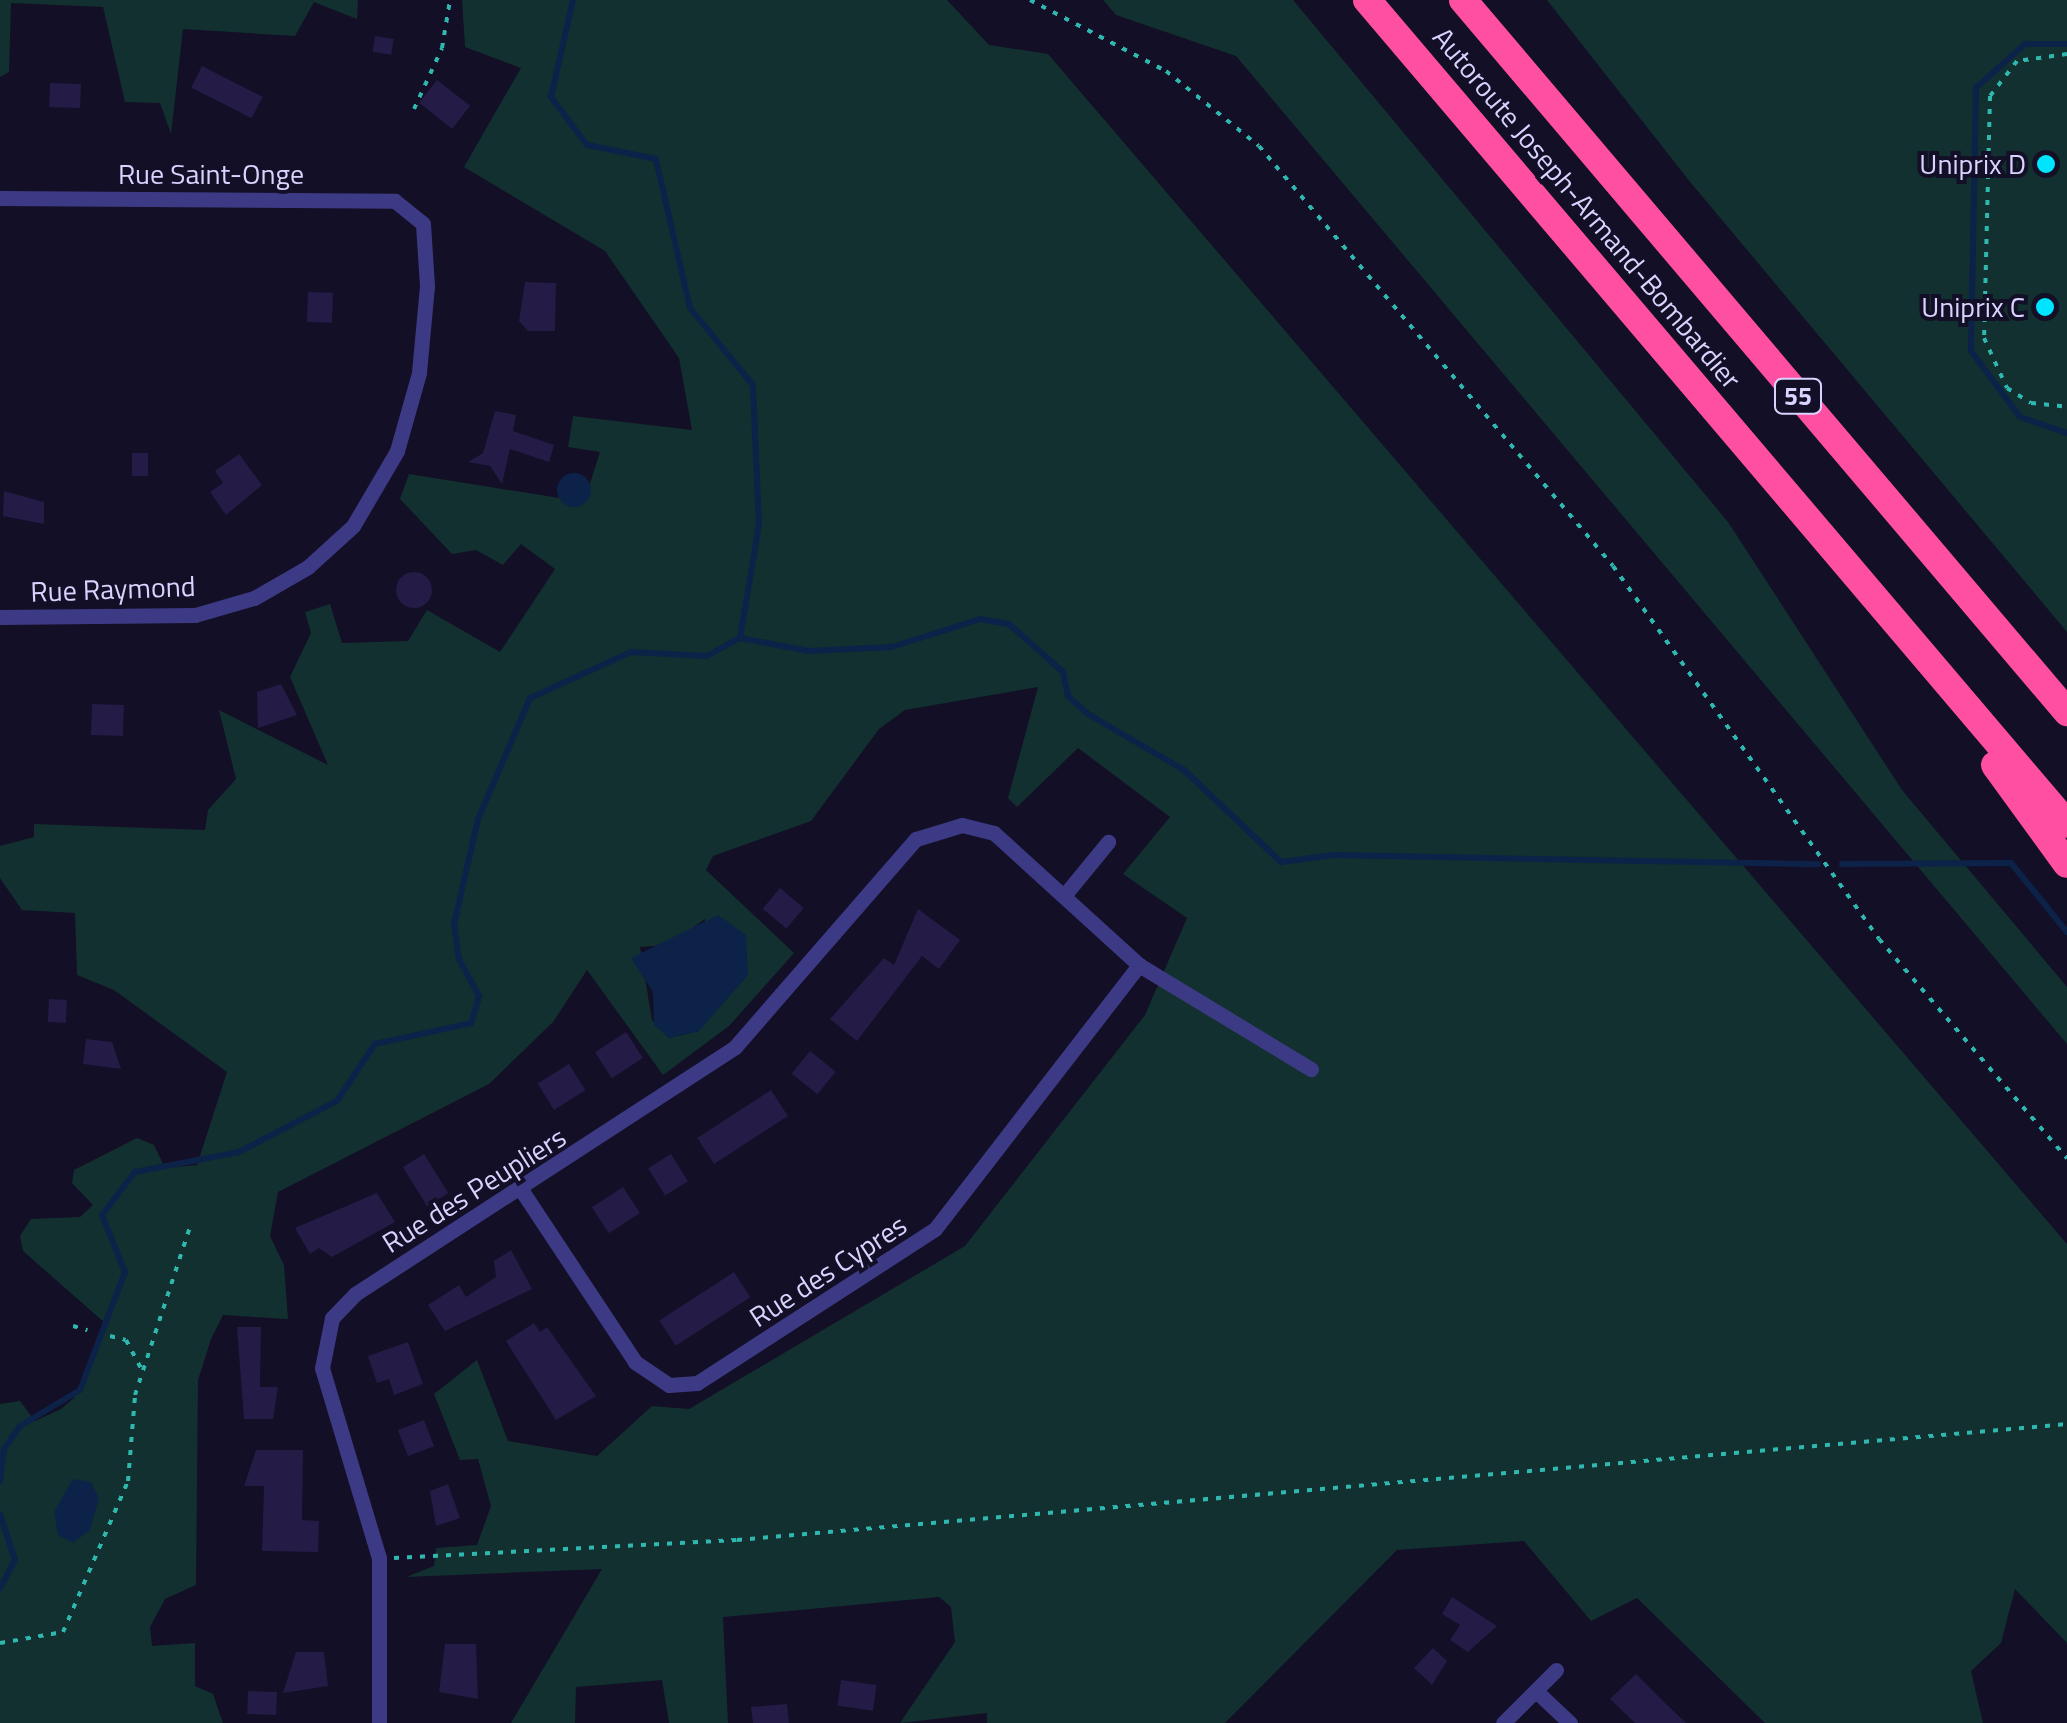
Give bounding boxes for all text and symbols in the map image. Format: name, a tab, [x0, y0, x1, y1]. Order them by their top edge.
street label: Autoroute Joseph-Armand-Bombardier	[1426, 21, 1748, 395]
place label: Uniprix D	[1919, 147, 2026, 181]
marker: Uniprix D	[2035, 153, 2057, 175]
street label: Rue Saint-Onge	[118, 157, 304, 191]
place label: Uniprix C	[1921, 290, 2025, 324]
marker: Uniprix C	[2034, 296, 2056, 318]
road number: 55	[1773, 376, 1823, 416]
street label: Rue Raymond	[30, 569, 196, 609]
street label: Rue des Peupliers	[376, 1120, 572, 1260]
street label: Rue des Cypres	[743, 1208, 913, 1334]

